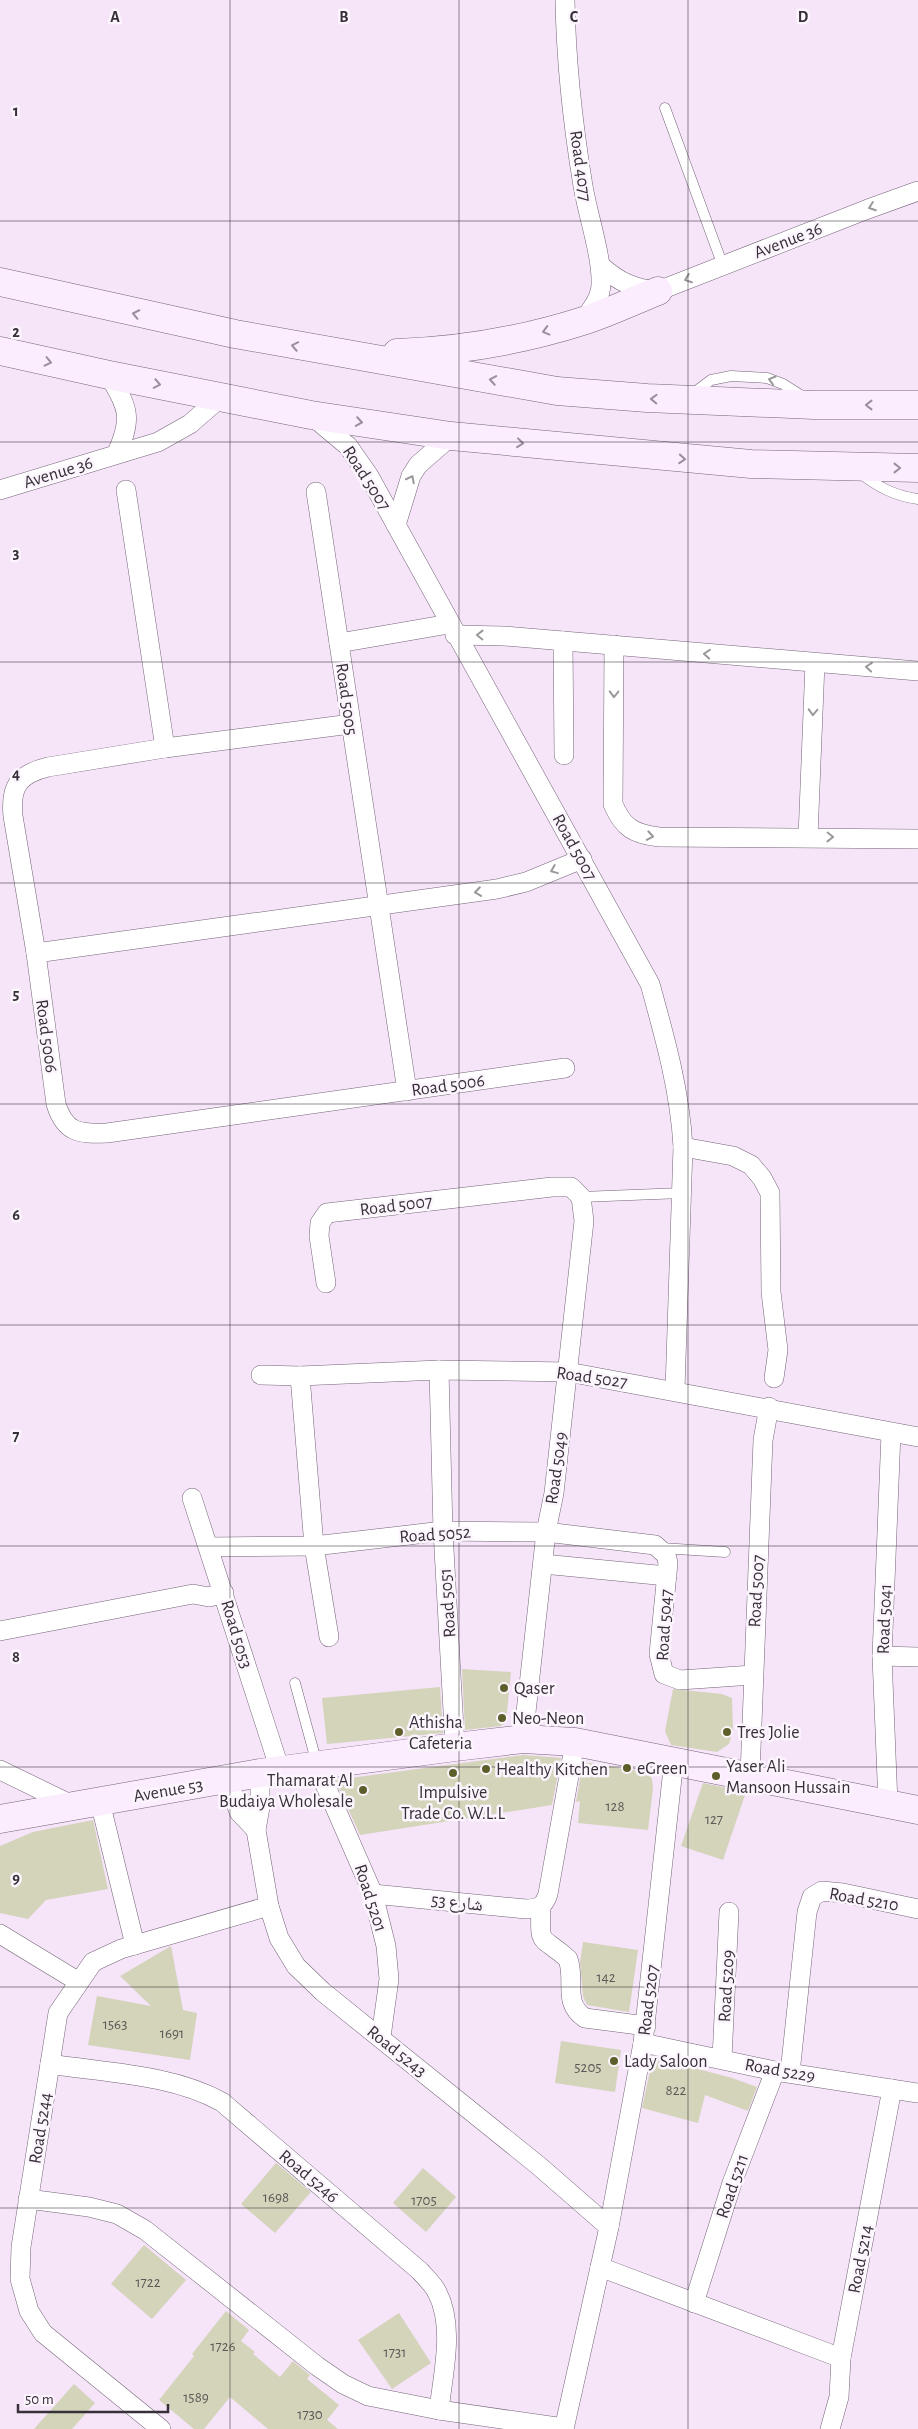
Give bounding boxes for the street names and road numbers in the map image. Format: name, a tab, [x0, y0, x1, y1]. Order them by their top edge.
street label: Road 4077	[566, 129, 594, 203]
street label: Avenue 36	[752, 220, 825, 262]
street label: Road 5007	[339, 443, 394, 514]
street label: Avenue 36	[22, 454, 95, 492]
street label: Road 5005	[332, 662, 360, 736]
street label: Road 5007	[549, 811, 600, 884]
street label: Road 5006	[32, 998, 60, 1074]
street label: Road 5006	[410, 1072, 486, 1100]
street label: Road 5007	[359, 1193, 433, 1219]
street label: Road 5027	[555, 1364, 629, 1392]
street label: Road 5049	[543, 1431, 571, 1505]
street label: Road 5052	[399, 1524, 471, 1546]
street label: Road 5007	[746, 1554, 768, 1628]
street label: Road 5051	[437, 1568, 459, 1638]
street label: Road 5041	[875, 1583, 895, 1655]
street label: Road 5047	[654, 1589, 676, 1661]
street label: Road 5053	[217, 1598, 255, 1671]
street label: Avenue 53	[132, 1776, 204, 1806]
street label: Road 5201	[351, 1862, 389, 1934]
street label: Road 5210	[828, 1885, 900, 1915]
street label: شارع 53	[430, 1891, 484, 1916]
street label: Road 5209	[716, 1949, 738, 2023]
street label: Road 5207	[636, 1964, 662, 2037]
street label: Road 5243	[363, 2023, 429, 2081]
street label: Road 5229	[743, 2056, 816, 2086]
street label: Road 5244	[26, 2091, 56, 2165]
street label: Road 5246	[275, 2147, 342, 2207]
street label: Road 5211	[714, 2152, 752, 2221]
street label: Road 5214	[846, 2223, 876, 2295]

